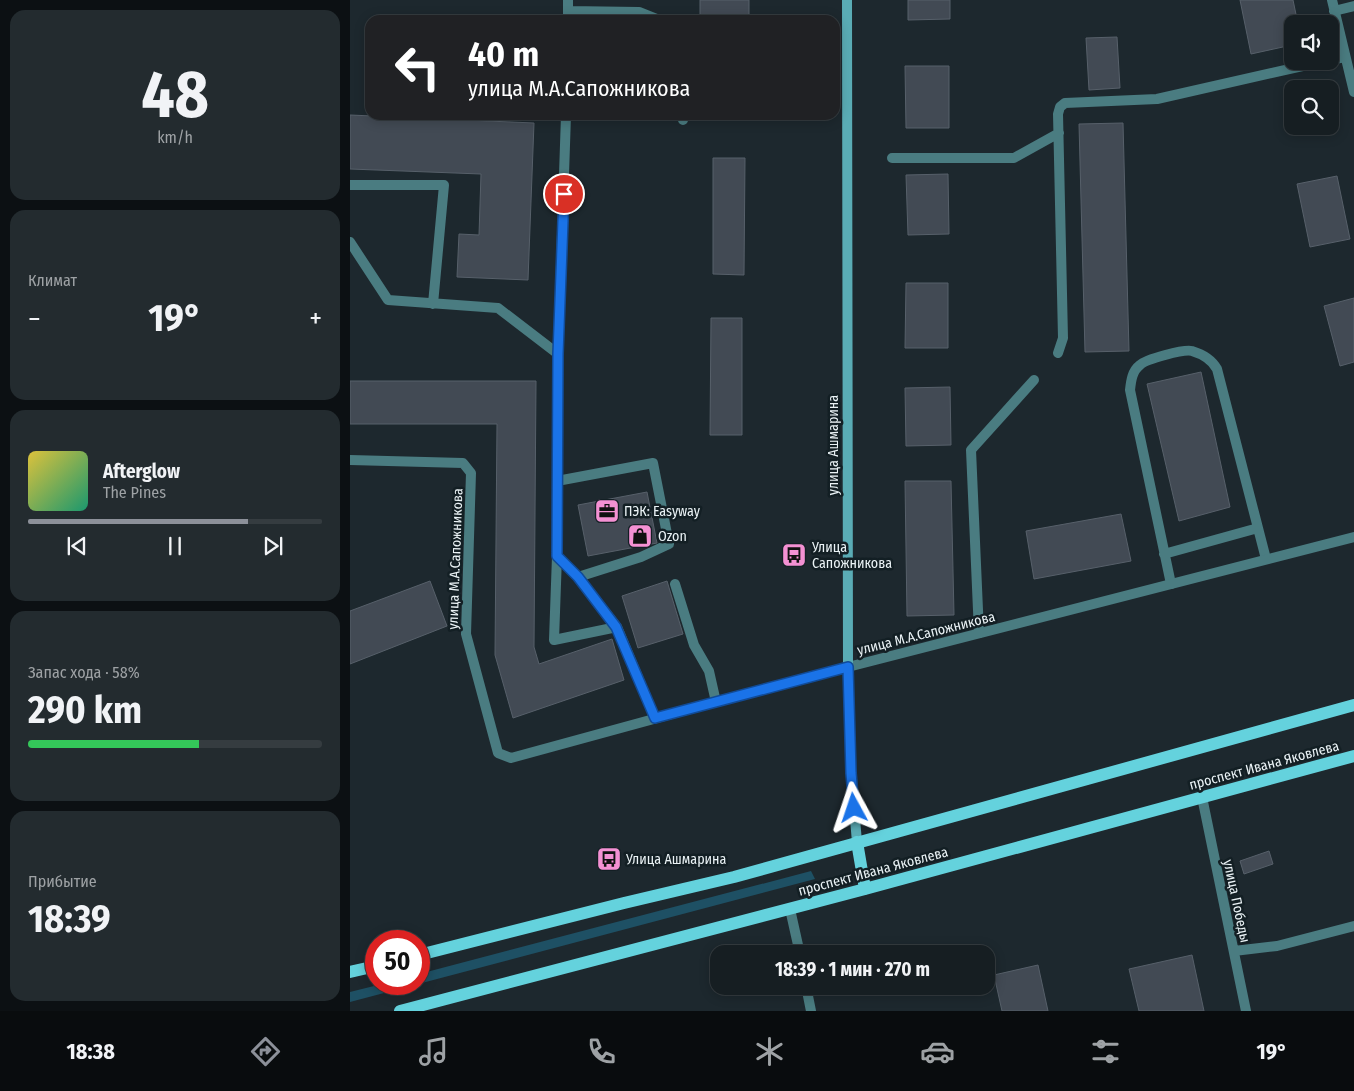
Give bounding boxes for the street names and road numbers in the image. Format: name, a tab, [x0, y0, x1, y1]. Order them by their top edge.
street label: улица Ашмарина	[825, 395, 842, 495]
street label: улица М.А.Сапожникова	[445, 488, 466, 630]
street label: улица М.А.Сапожникова	[855, 608, 997, 659]
street label: проспект Ивана Яковлева	[1187, 737, 1341, 794]
street label: проспект Ивана Яковлева	[796, 843, 950, 900]
street label: улица Победы	[1219, 858, 1254, 944]

